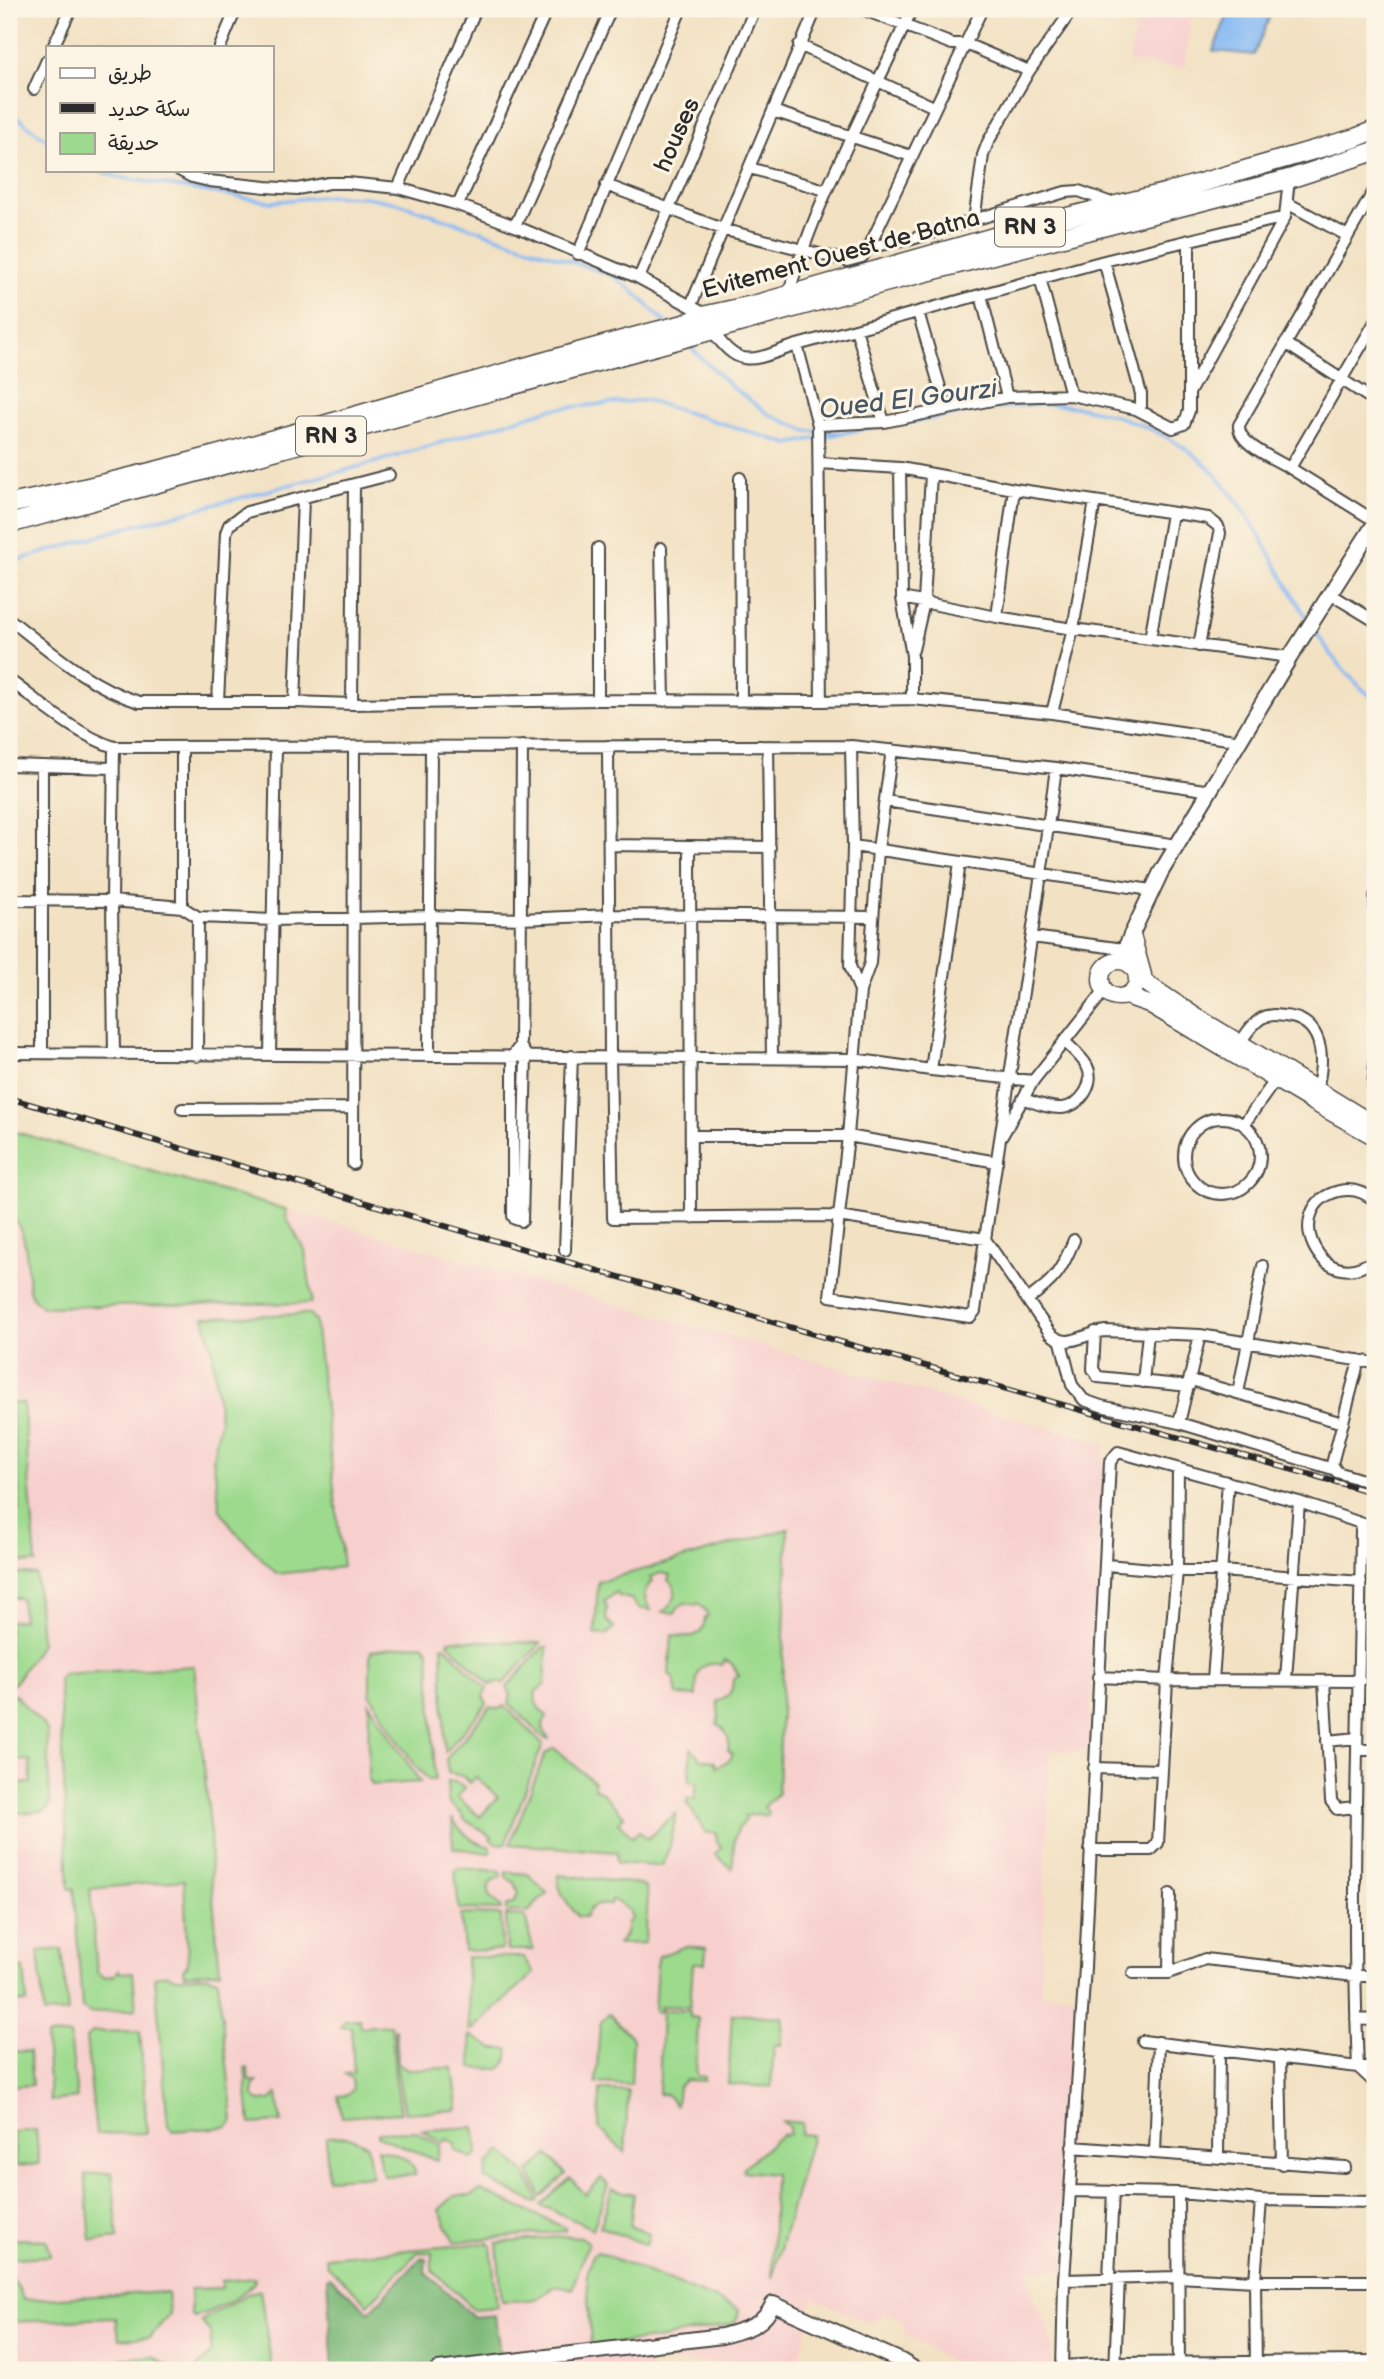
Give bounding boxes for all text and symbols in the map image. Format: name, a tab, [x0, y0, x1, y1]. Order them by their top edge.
legend	[46, 46, 273, 172]
text: طريق	[108, 61, 152, 86]
street label: houses	[648, 93, 706, 177]
text: سكة حديد	[108, 97, 191, 122]
text: حديقة	[108, 131, 159, 156]
street label: Evitement Ouest de Batna	[699, 203, 983, 305]
road number: RN 3	[995, 208, 1065, 246]
water label: Oued El Gourzi	[817, 374, 1000, 426]
road number: RN 3	[296, 416, 366, 456]

